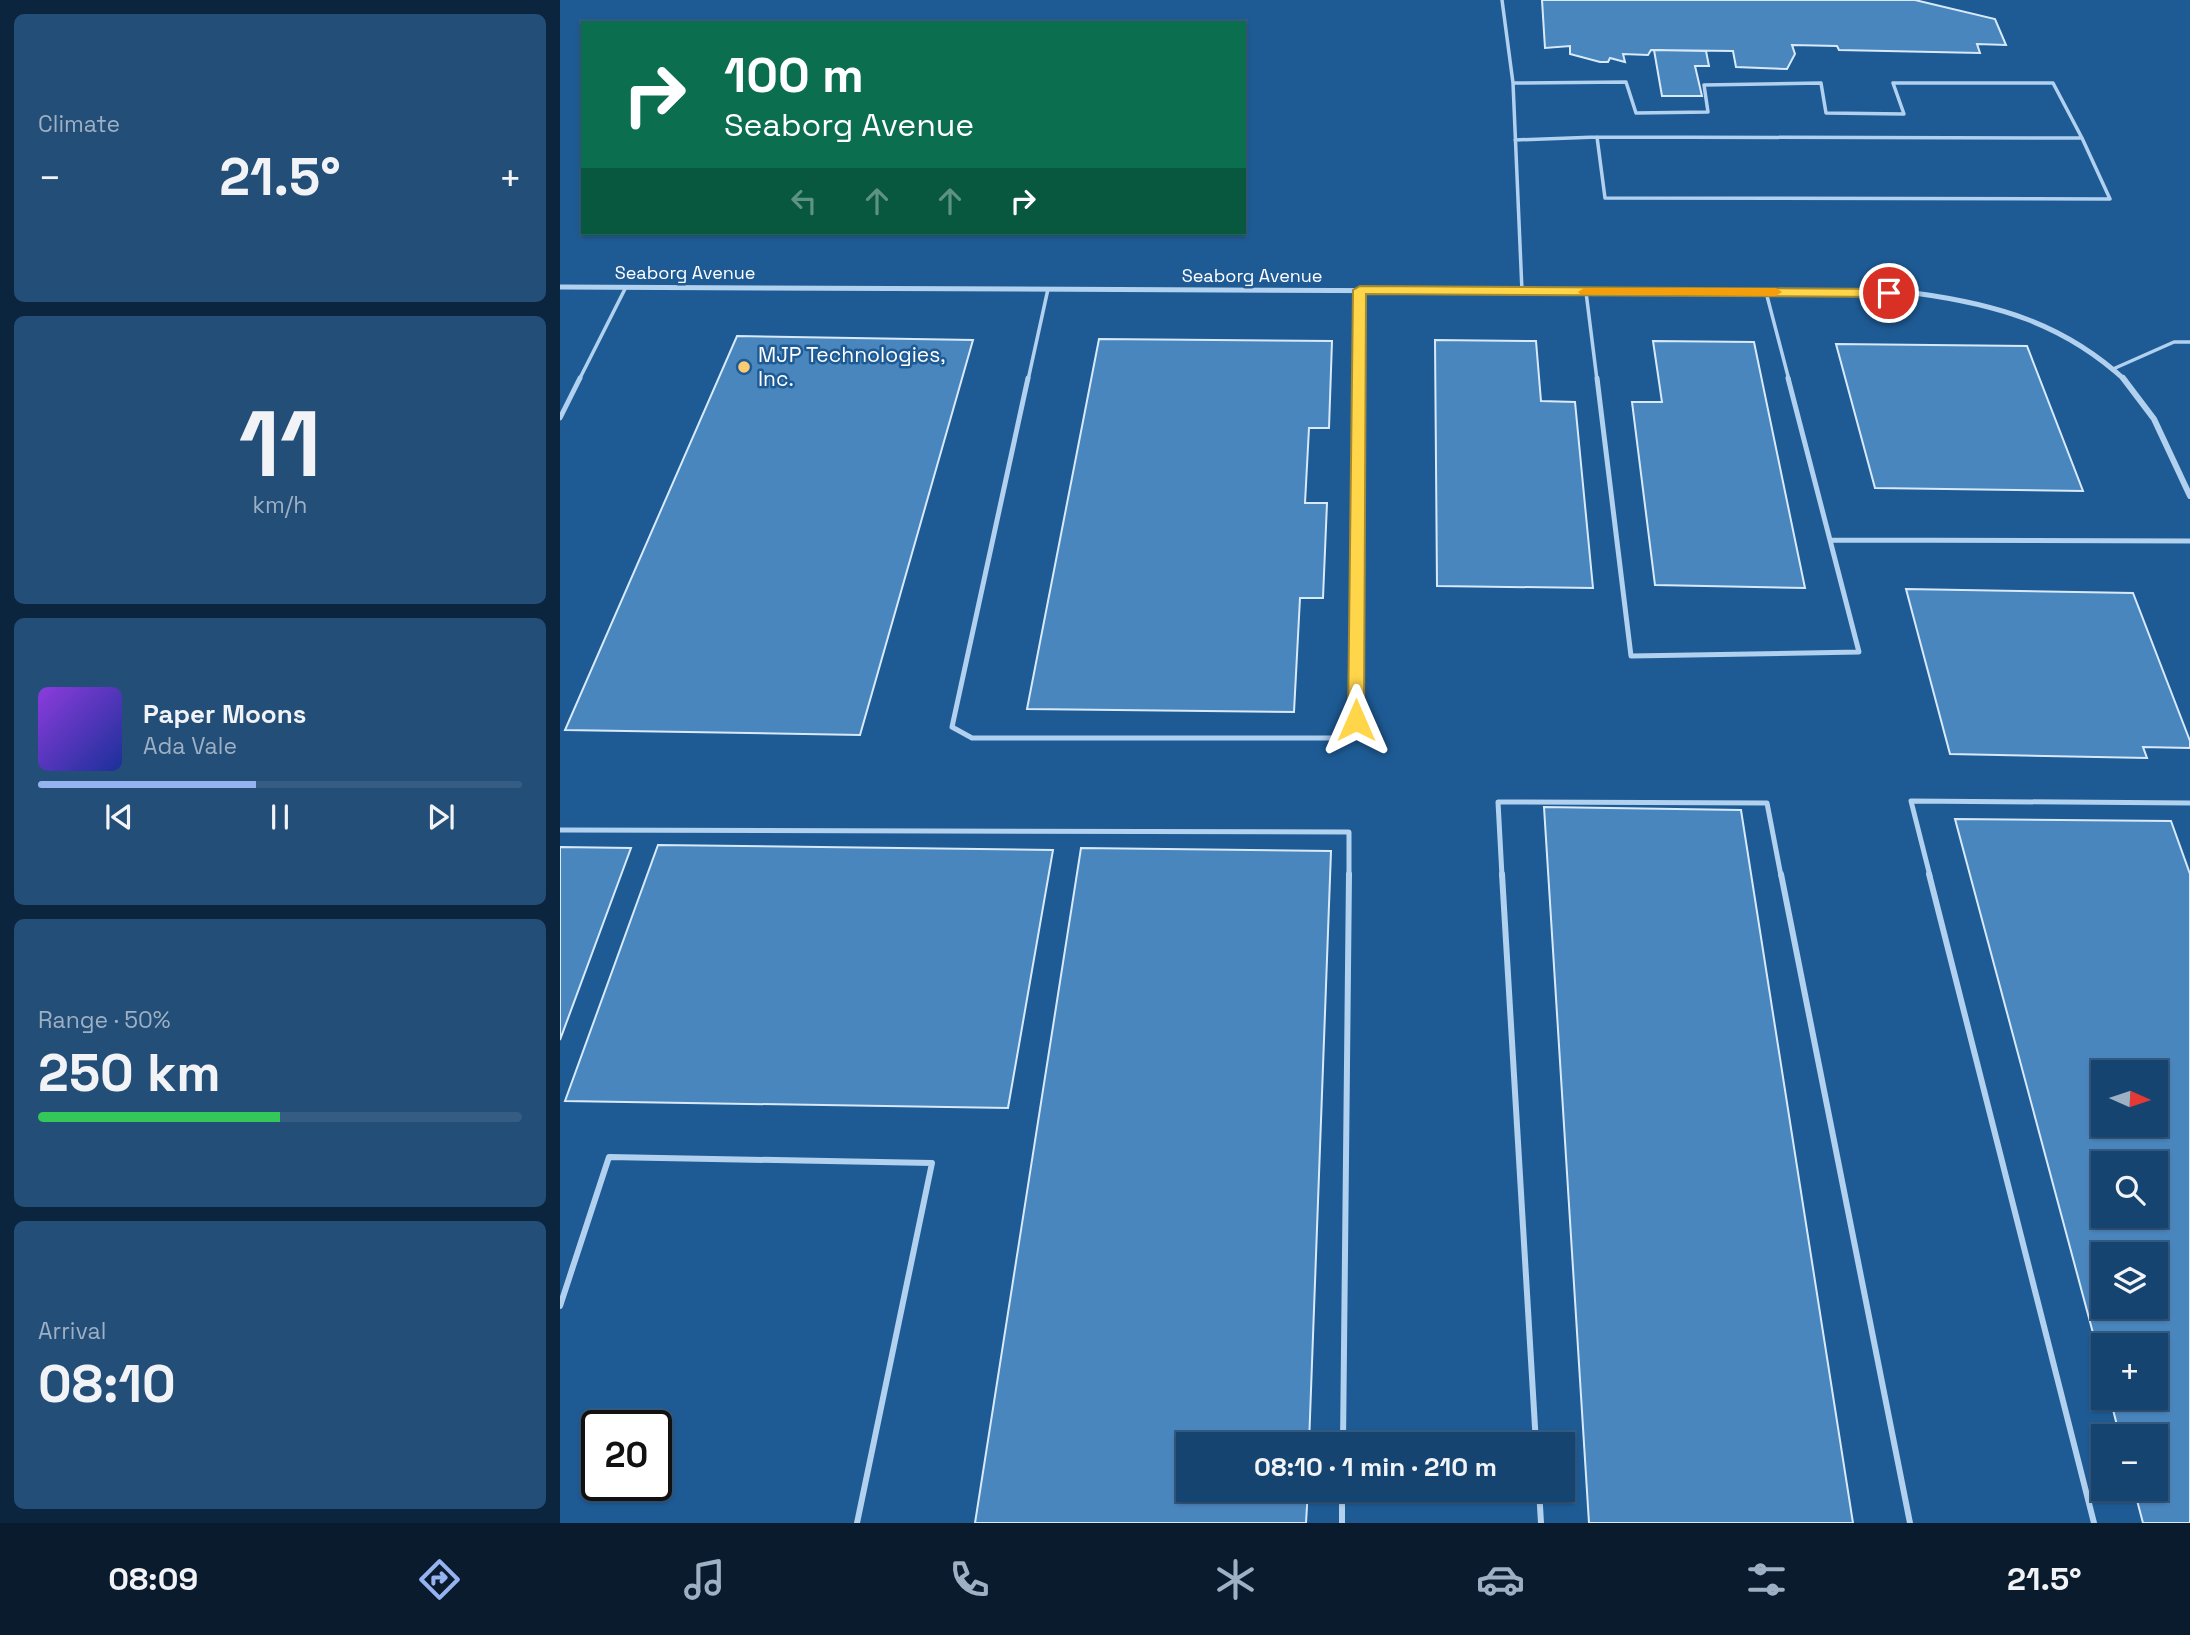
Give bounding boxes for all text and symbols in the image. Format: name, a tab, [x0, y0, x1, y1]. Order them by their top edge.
text: 100 m	[724, 44, 864, 106]
icon: right	[609, 49, 700, 140]
text: Seaborg Avenue	[724, 105, 974, 145]
text: Climate	[38, 109, 120, 139]
text: 21.5°	[219, 144, 341, 210]
text: −	[38, 154, 62, 202]
text: +	[498, 154, 522, 202]
icon: left	[785, 182, 823, 220]
icon: ahead	[858, 182, 896, 220]
icon: ahead	[931, 182, 969, 220]
icon: right	[1004, 182, 1042, 220]
street label: Seaborg Avenue	[615, 261, 755, 284]
pin	[1859, 263, 1919, 323]
street label: Seaborg Avenue	[1182, 264, 1322, 287]
icon: arrive	[1870, 274, 1908, 312]
place label: MJP Technologies, Inc.	[758, 341, 946, 392]
marker: MJP Technologies, Inc.	[736, 359, 752, 375]
text: 11	[239, 386, 321, 503]
text: km/h	[253, 490, 307, 520]
position arrow	[1319, 683, 1393, 757]
text: Paper Moons	[143, 697, 306, 731]
text: Ada Vale	[143, 731, 237, 761]
icon: previous	[100, 798, 138, 836]
icon: pause	[261, 798, 299, 836]
icon: next	[422, 798, 460, 836]
text: Range · 50%	[38, 1005, 171, 1035]
text: 250 km	[38, 1040, 221, 1106]
north arrow	[2091, 1060, 2168, 1138]
map controls	[2091, 1060, 2168, 1501]
button: search	[2091, 1151, 2168, 1228]
button: layers	[2091, 1242, 2168, 1319]
text: Arrival	[38, 1316, 106, 1346]
button: +	[2091, 1333, 2168, 1410]
text: 08:10	[38, 1351, 176, 1417]
speed limit sign: 20	[581, 1410, 672, 1501]
button: −	[2091, 1424, 2168, 1501]
text: 08:10 · 1 min · 210 m	[1254, 1450, 1497, 1484]
icon: directions	[415, 1555, 464, 1604]
icon: music	[680, 1555, 729, 1604]
icon: phone	[945, 1555, 994, 1604]
icon: climate	[1211, 1555, 1260, 1604]
icon: car	[1476, 1555, 1525, 1604]
icon: filters	[1742, 1555, 1791, 1604]
text: 08:09	[108, 1559, 198, 1599]
text: 21.5°	[2007, 1559, 2082, 1599]

